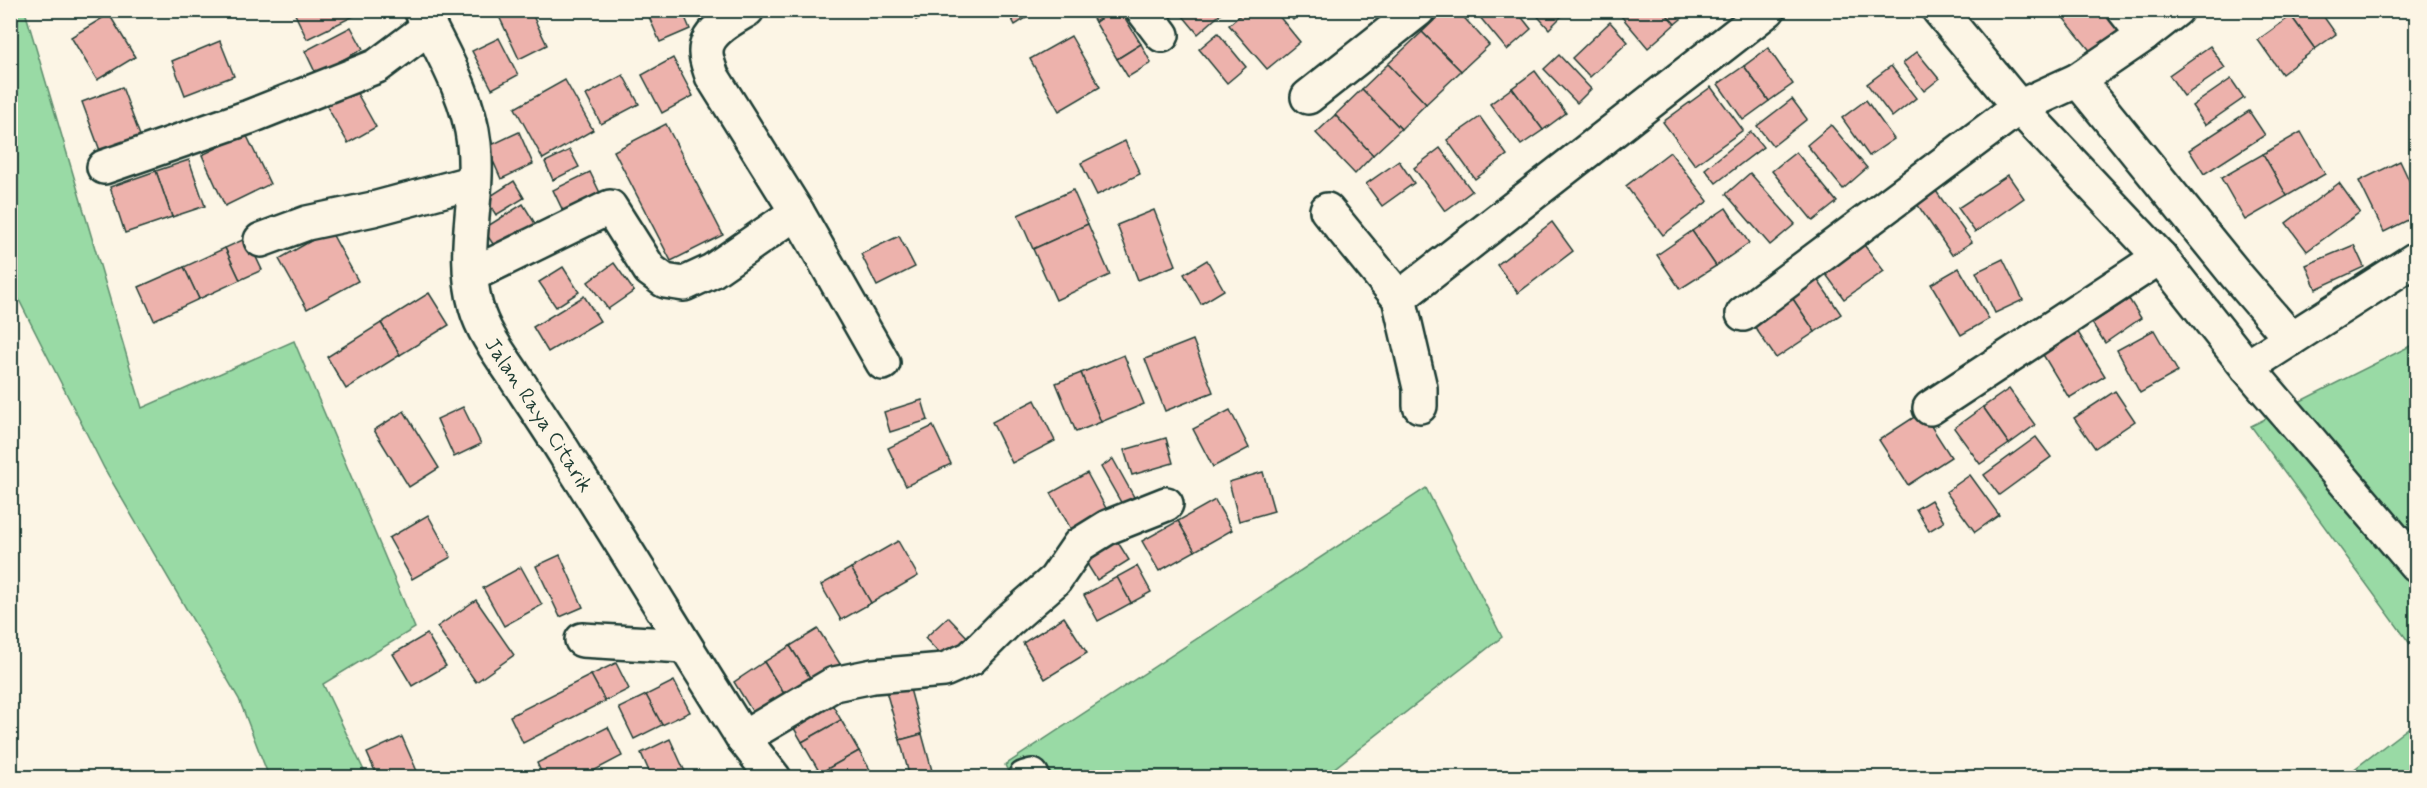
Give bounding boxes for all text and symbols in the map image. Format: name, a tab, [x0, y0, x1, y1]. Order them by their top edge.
street label: Jalan Raya Citarik	[478, 333, 599, 498]

